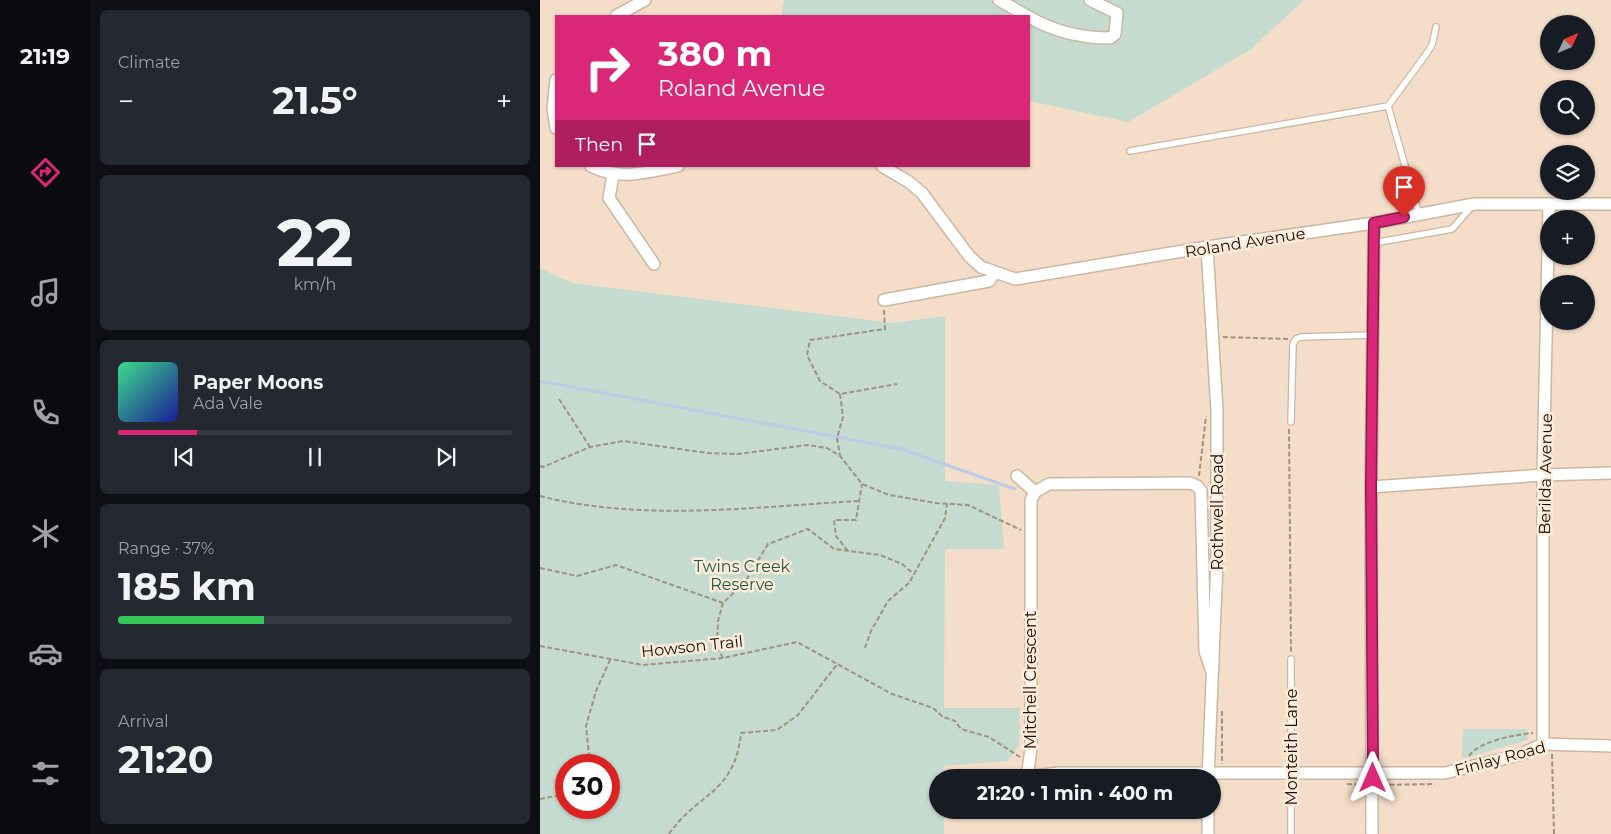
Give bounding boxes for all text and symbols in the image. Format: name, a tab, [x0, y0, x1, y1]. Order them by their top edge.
north arrow	[1540, 15, 1595, 70]
map controls	[1540, 15, 1595, 330]
text: 380 m	[658, 32, 772, 75]
icon: right	[575, 35, 640, 100]
text: 21:19	[20, 43, 70, 70]
text: Climate	[118, 53, 180, 72]
text: Roland Avenue	[658, 75, 825, 102]
text: 21.5°	[272, 77, 358, 124]
button: search	[1540, 80, 1595, 135]
text: −	[118, 84, 134, 118]
text: +	[496, 84, 512, 118]
icon: arrive	[633, 130, 661, 158]
text: Then	[575, 133, 623, 156]
button: layers	[1540, 145, 1595, 200]
icon: directions	[28, 155, 63, 190]
pin	[1383, 166, 1425, 217]
icon: arrive	[1390, 173, 1418, 201]
text: 22	[277, 203, 353, 282]
button: +	[1540, 210, 1595, 265]
street label: Roland Avenue	[1184, 224, 1307, 261]
icon: music	[28, 275, 63, 310]
text: km/h	[294, 275, 336, 294]
button: −	[1540, 275, 1595, 330]
text: Paper Moons	[193, 371, 323, 394]
text: Ada Vale	[193, 394, 263, 413]
icon: phone	[28, 395, 63, 430]
street label: Berilda Avenue	[1535, 413, 1556, 535]
icon: previous	[170, 443, 198, 471]
icon: pause	[301, 443, 329, 471]
icon: next	[432, 443, 460, 471]
street label: Rothwell Road	[1208, 454, 1227, 570]
icon: climate	[28, 516, 63, 551]
text: Range · 37%	[118, 539, 214, 558]
park label: Twins Creek Reserve	[694, 557, 791, 594]
text: 185 km	[118, 563, 256, 610]
street label: Mitchell Crescent	[1021, 610, 1040, 749]
street label: Howson Trail	[640, 632, 744, 661]
icon: car	[28, 636, 63, 671]
street label: Monteith Lane	[1282, 689, 1301, 806]
text: Arrival	[118, 712, 168, 731]
text: 21:20	[118, 736, 214, 783]
street label: Finlay Road	[1453, 737, 1548, 780]
position arrow	[1346, 751, 1398, 803]
speed limit sign: 30	[555, 754, 620, 819]
icon: filters	[28, 756, 63, 791]
text: 21:20 · 1 min · 400 m	[977, 782, 1173, 805]

